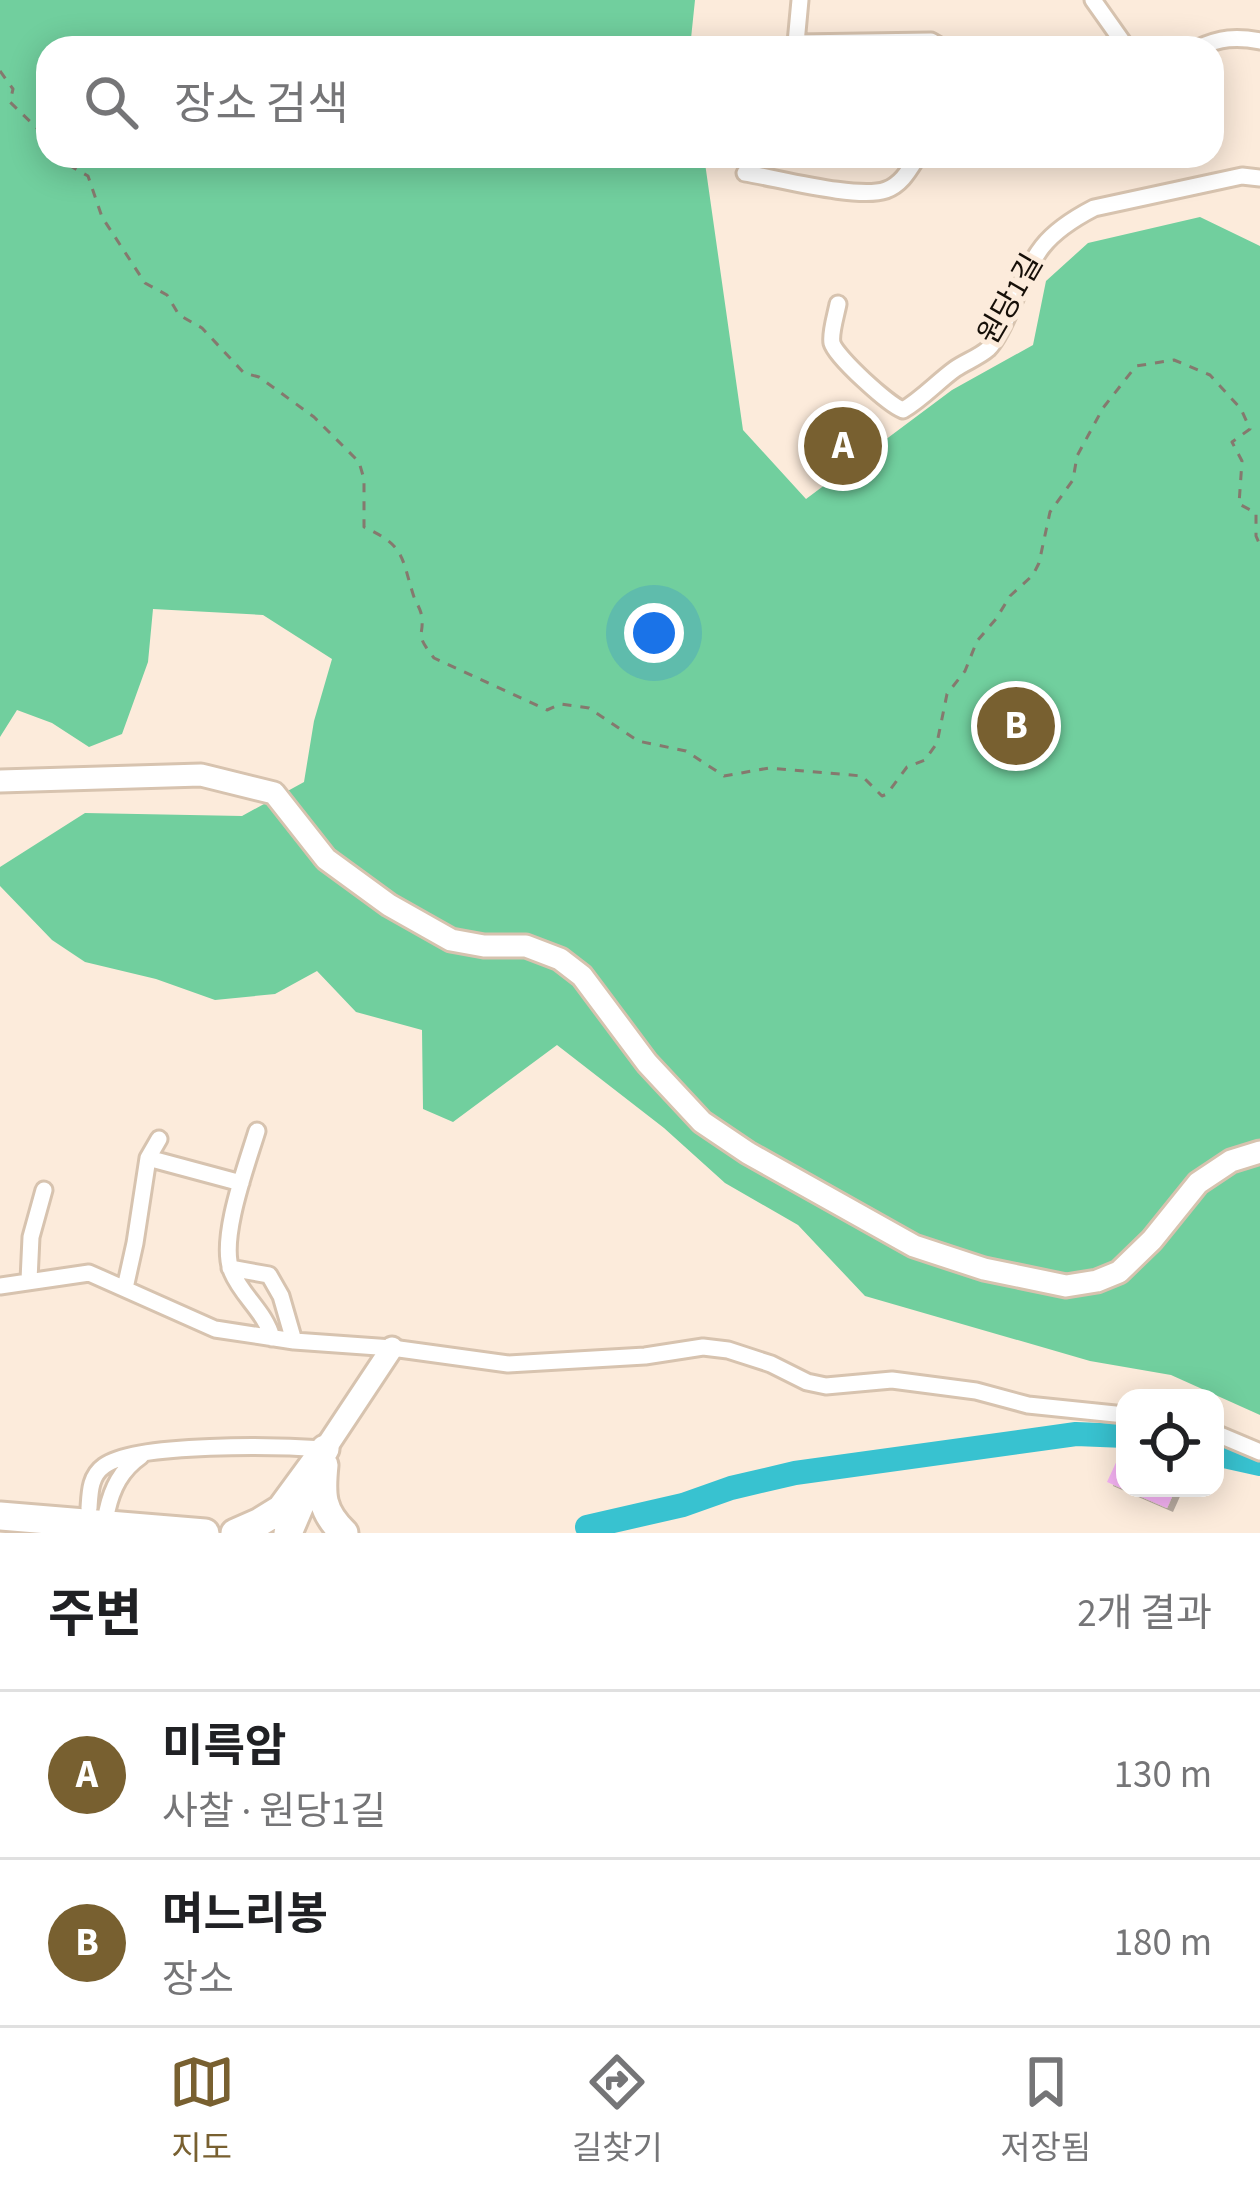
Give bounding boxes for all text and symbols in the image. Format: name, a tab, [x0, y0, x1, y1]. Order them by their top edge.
search box	[36, 36, 1224, 168]
icon: search	[78, 69, 144, 135]
text: 장소 검색	[174, 73, 349, 137]
street label: 원당1길	[967, 246, 1053, 352]
pin: A	[804, 401, 882, 491]
your location	[624, 603, 684, 663]
pin: B	[977, 681, 1055, 771]
map controls	[1116, 1389, 1224, 1497]
button: locate	[1116, 1389, 1224, 1497]
text: 주변	[48, 1579, 142, 1651]
text: 2개 결과	[1077, 1586, 1212, 1642]
text: 미륵암	[162, 1715, 286, 1779]
text: A	[76, 1747, 98, 1803]
text: 130 m	[1114, 1747, 1212, 1803]
text: 사찰 · 원당1길	[162, 1784, 386, 1840]
text: 며느리봉	[162, 1883, 328, 1947]
text: B	[75, 1915, 99, 1971]
text: 180 m	[1114, 1915, 1212, 1971]
text: 장소	[162, 1952, 234, 2008]
tab: 지도	[169, 2049, 235, 2172]
tab: 길찾기	[572, 2049, 663, 2172]
tab: 저장됨	[1000, 2049, 1091, 2172]

